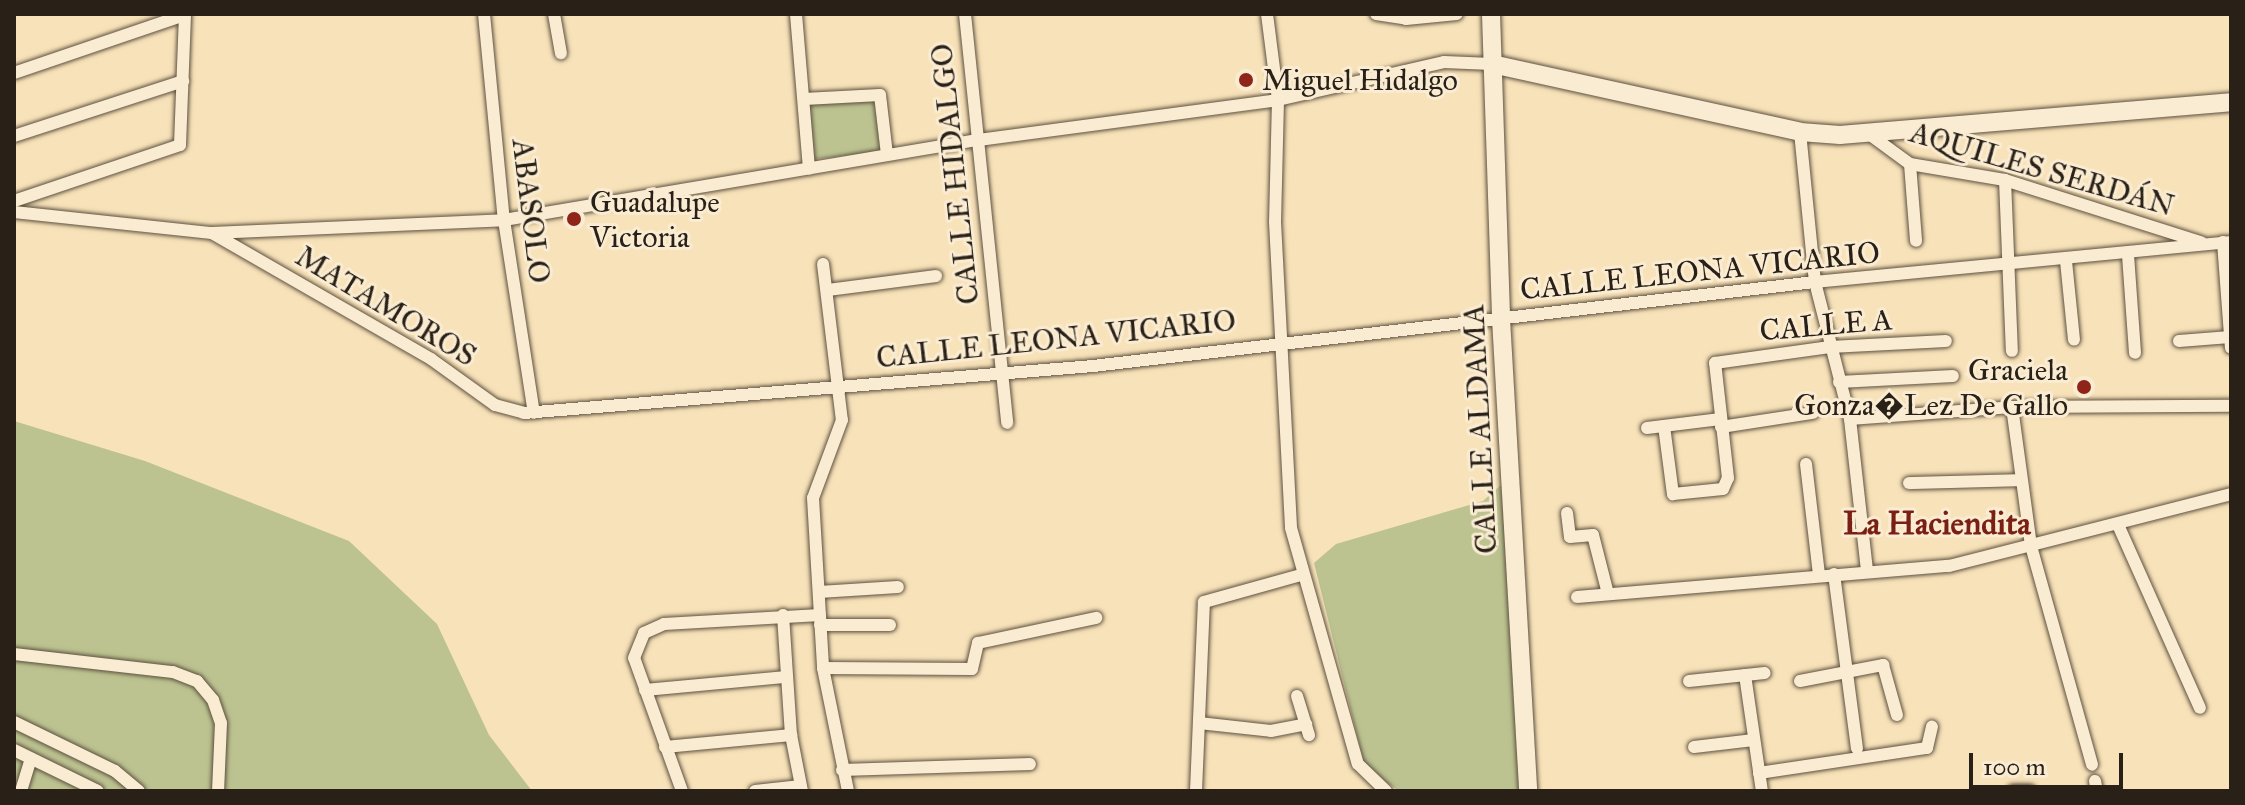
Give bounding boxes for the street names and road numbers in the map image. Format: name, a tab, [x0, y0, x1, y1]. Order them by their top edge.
street label: CALLE HIDALGO	[923, 42, 987, 306]
street label: AQUILES SERDÁN	[1906, 114, 2178, 224]
street label: ABASOLO	[504, 137, 558, 285]
street label: CALLE LEONA VICARIO	[1518, 234, 1882, 308]
street label: MATAMOROS	[289, 238, 483, 374]
street label: CALLE A	[1758, 301, 1894, 349]
street label: CALLE LEONA VICARIO	[874, 302, 1238, 376]
street label: CALLE ALDAMA	[1455, 303, 1505, 555]

